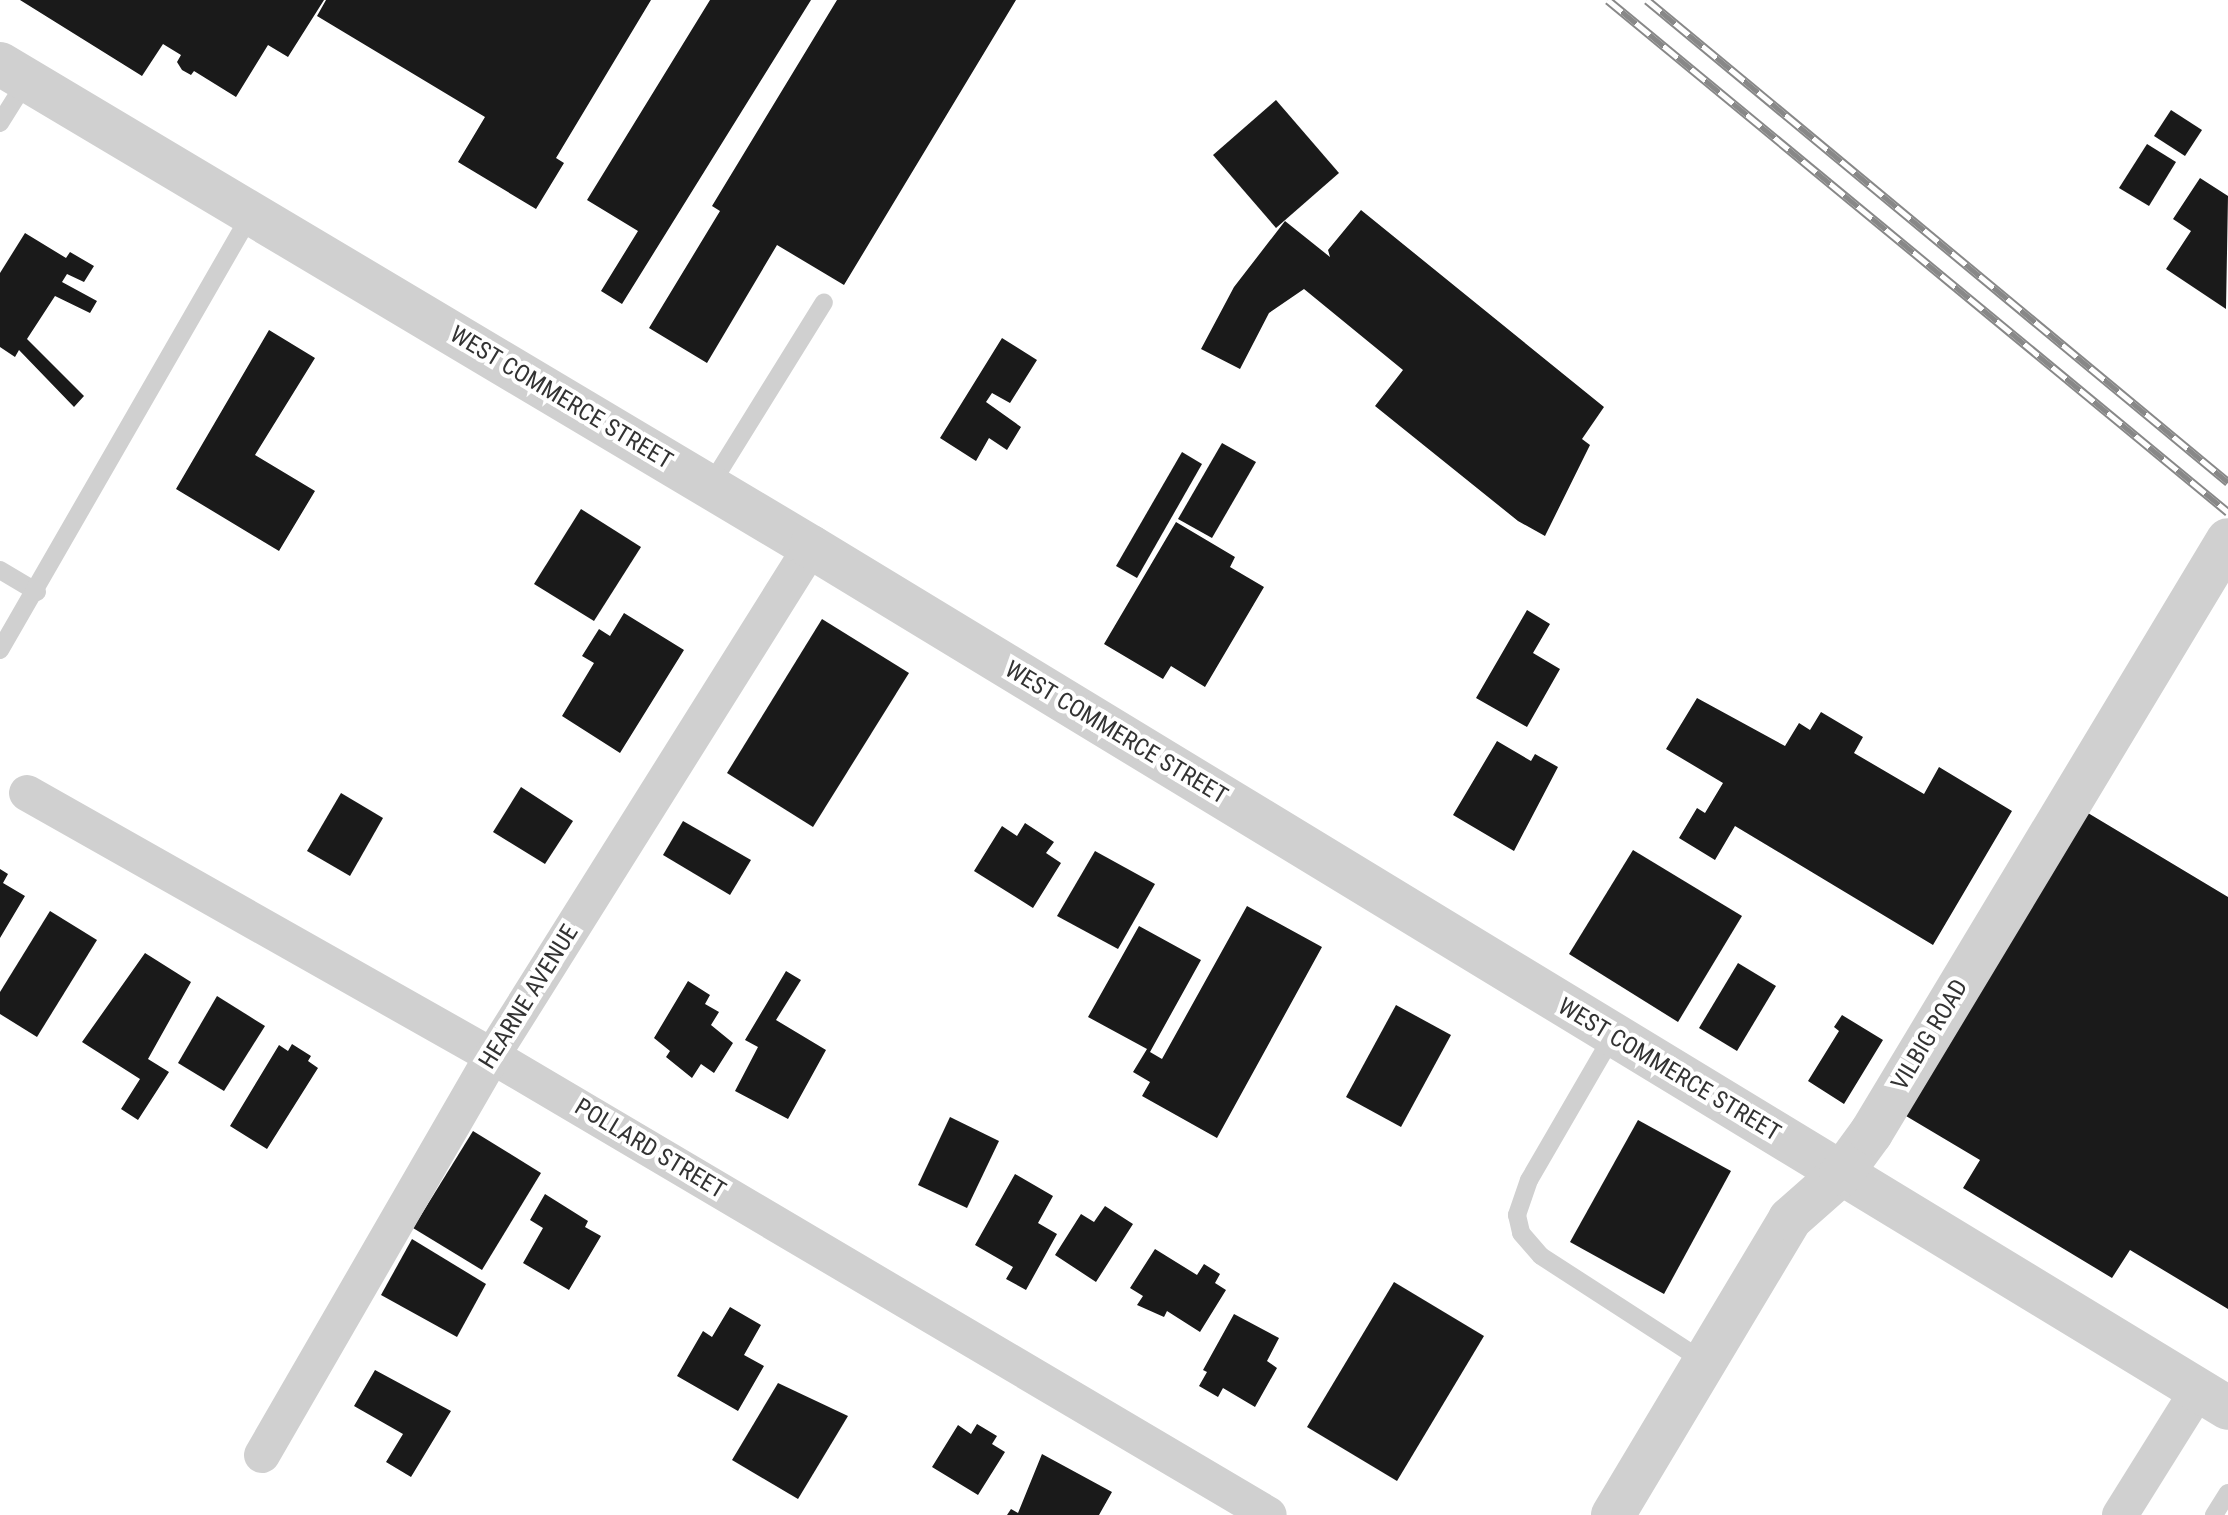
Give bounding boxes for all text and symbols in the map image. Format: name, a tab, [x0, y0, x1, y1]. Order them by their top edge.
street label: WEST COMMERCE STREET	[444, 320, 678, 476]
street label: WEST COMMERCE STREET	[999, 655, 1233, 811]
street label: HEARNE AVENUE	[473, 920, 585, 1074]
street label: VILBIG ROAD	[1886, 974, 1974, 1096]
street label: WEST COMMERCE STREET	[1552, 992, 1786, 1148]
street label: POLLARD STREET	[569, 1093, 731, 1205]

